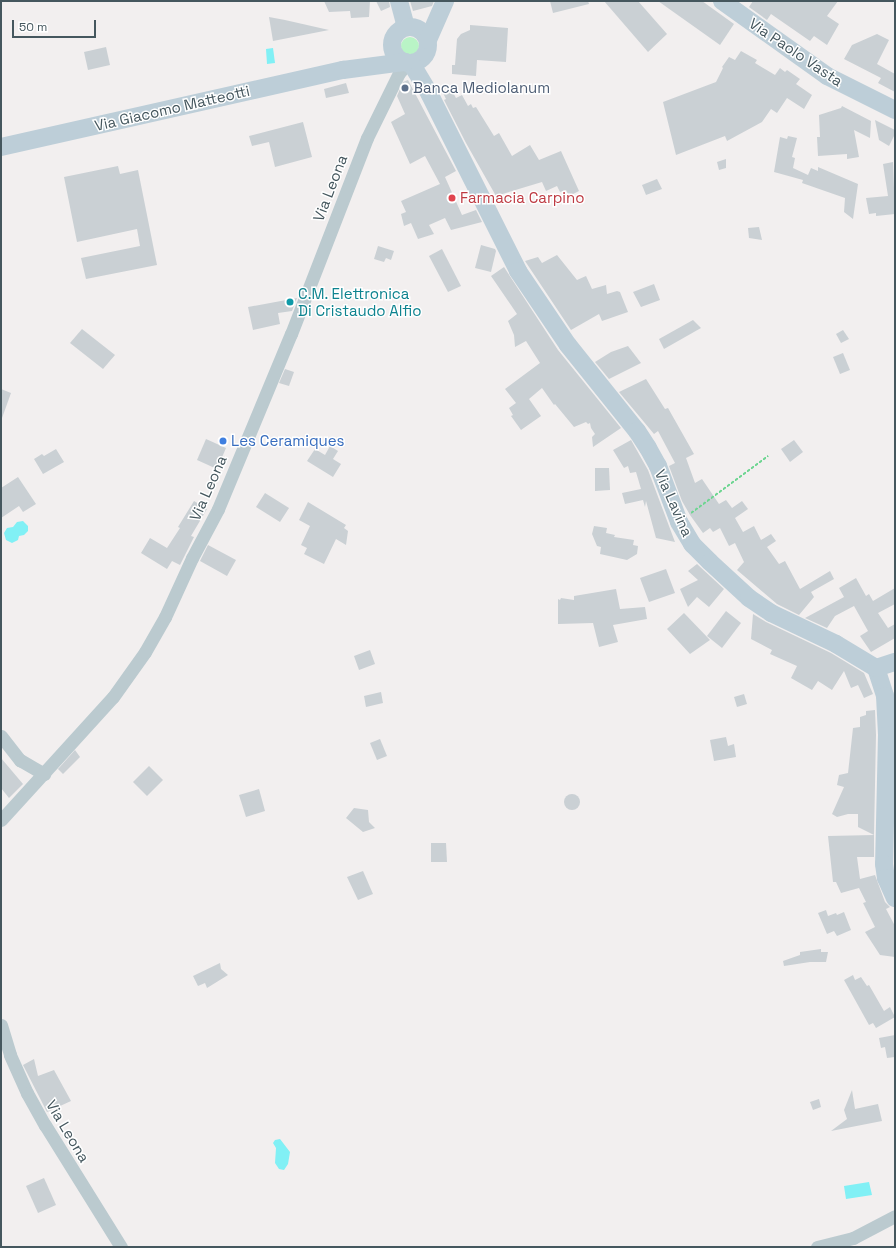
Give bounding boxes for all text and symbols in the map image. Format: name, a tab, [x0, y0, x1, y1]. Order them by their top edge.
scale bar	[14, 12, 98, 38]
street label: Via Paolo Vasta	[746, 14, 846, 90]
text: 50 m	[19, 19, 47, 35]
place label: Banca Mediolanum	[413, 79, 550, 97]
street label: Via Giacomo Matteotti	[93, 81, 251, 135]
marker: Banca Mediolanum	[400, 83, 410, 93]
street label: Via Leona	[309, 152, 351, 224]
place label: Farmacia Carpino	[460, 189, 584, 207]
marker: Farmacia Carpino	[447, 193, 457, 203]
place label: C.M. Elettronica Di Cristaudo Alfio	[298, 284, 422, 319]
marker: C.M. Elettronica Di Cristaudo Alfio	[285, 297, 295, 307]
place label: Les Ceramiques	[231, 432, 345, 450]
marker: Les Ceramiques	[218, 436, 228, 446]
street label: Via Leona	[186, 453, 230, 523]
street label: Via Lavina	[651, 467, 697, 539]
street label: Via Leona	[42, 1097, 94, 1165]

